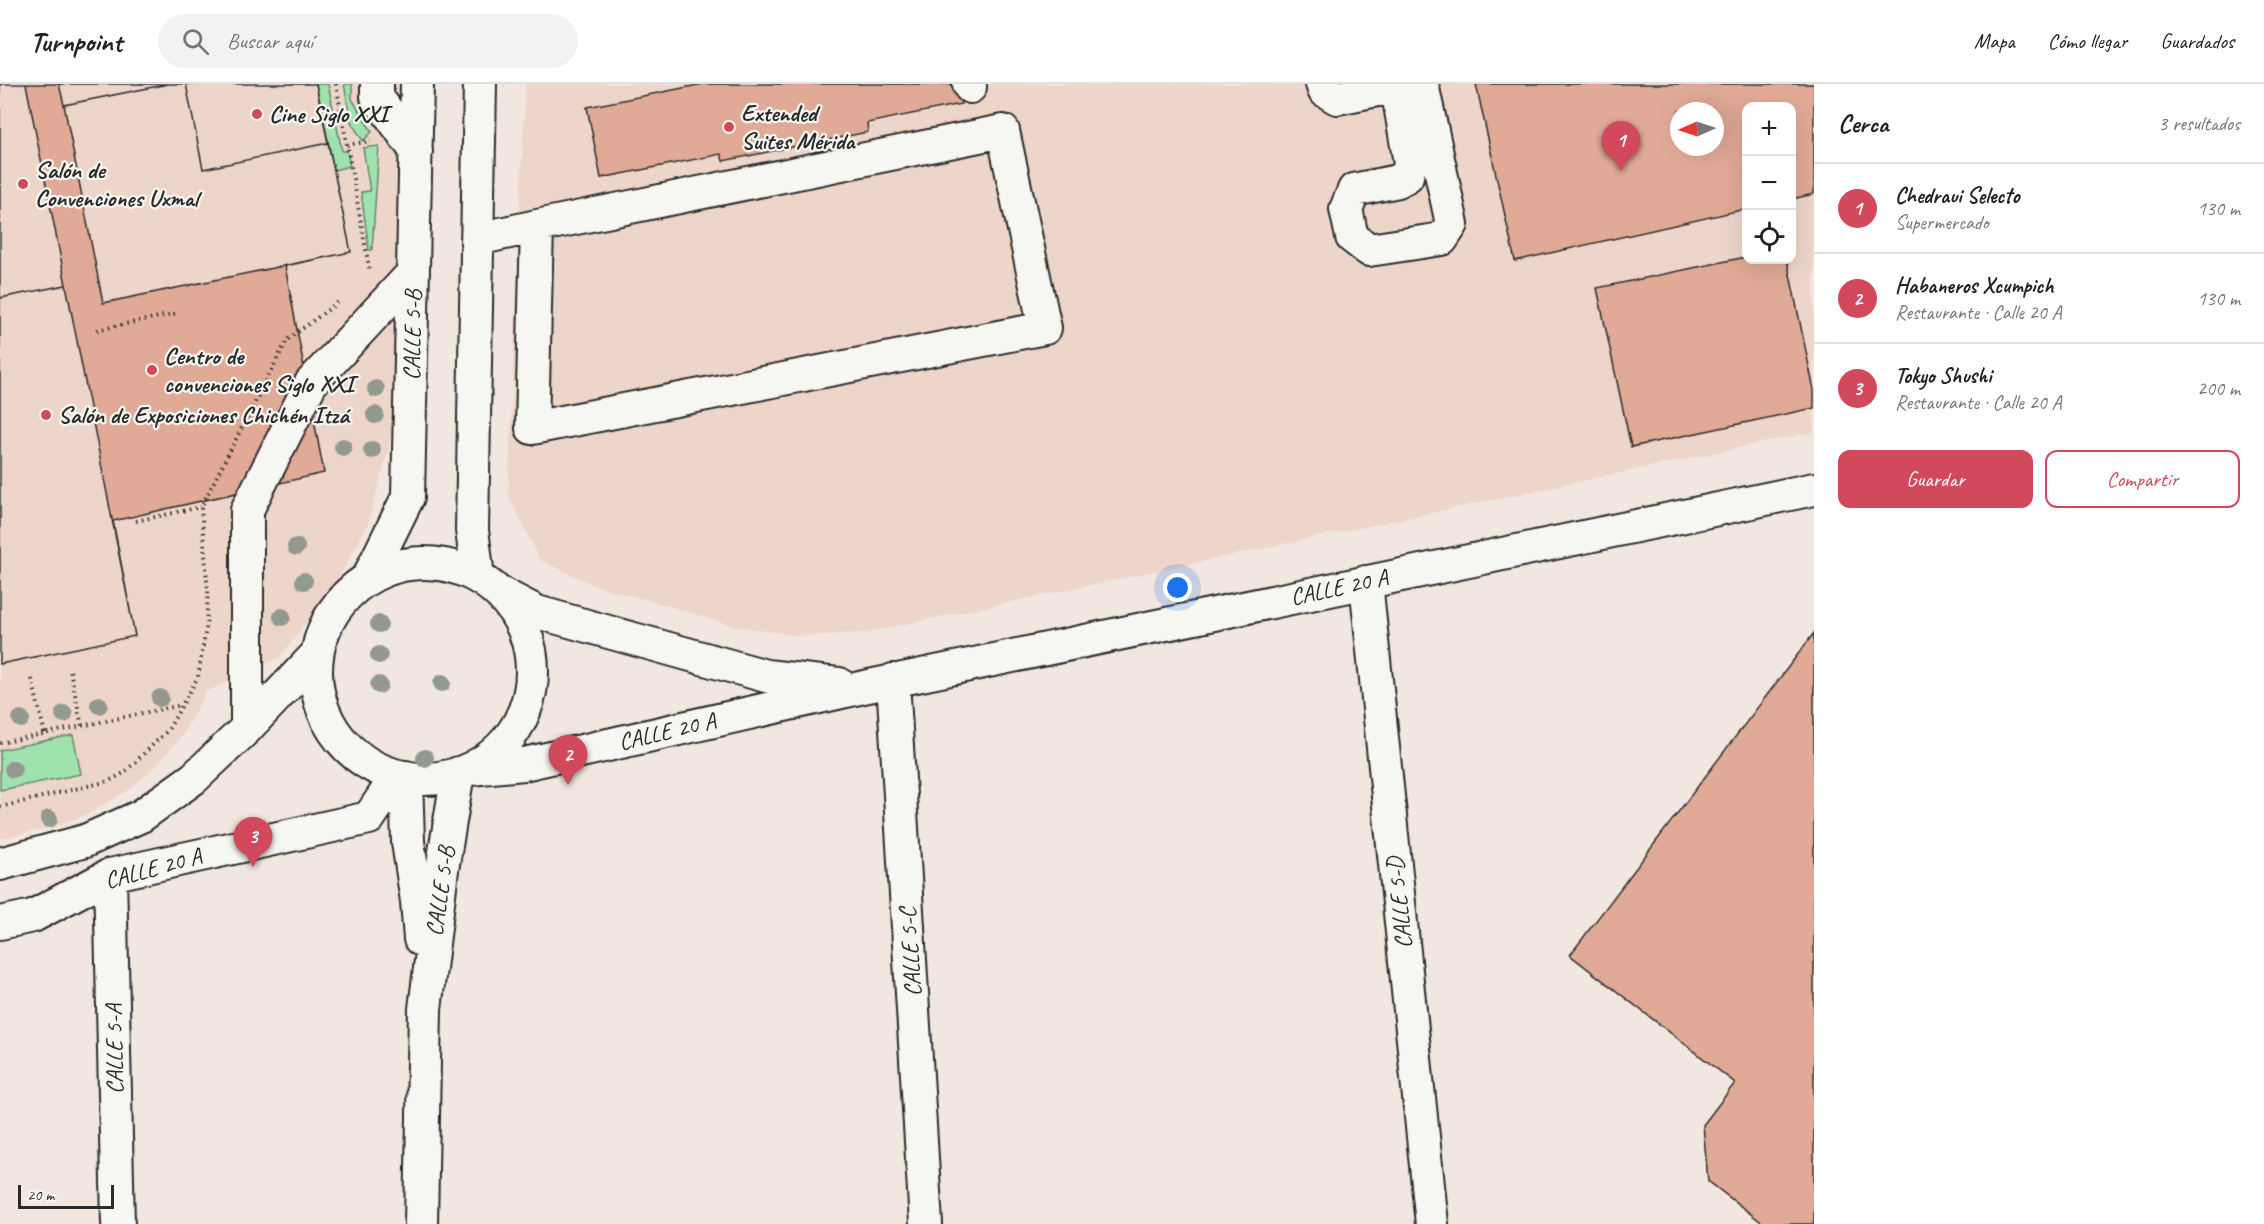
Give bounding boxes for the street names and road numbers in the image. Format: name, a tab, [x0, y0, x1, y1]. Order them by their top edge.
street label: CALLE 5-B	[396, 288, 428, 381]
street label: CALLE 20 A	[1288, 562, 1391, 612]
street label: CALLE 20 A	[615, 705, 719, 757]
street label: CALLE 20 A	[101, 840, 206, 895]
street label: CALLE 5-B	[419, 843, 461, 938]
street label: CALLE 5-D	[1379, 854, 1419, 950]
street label: CALLE 5-C	[892, 904, 928, 998]
street label: CALLE 5-A	[98, 1003, 130, 1094]

